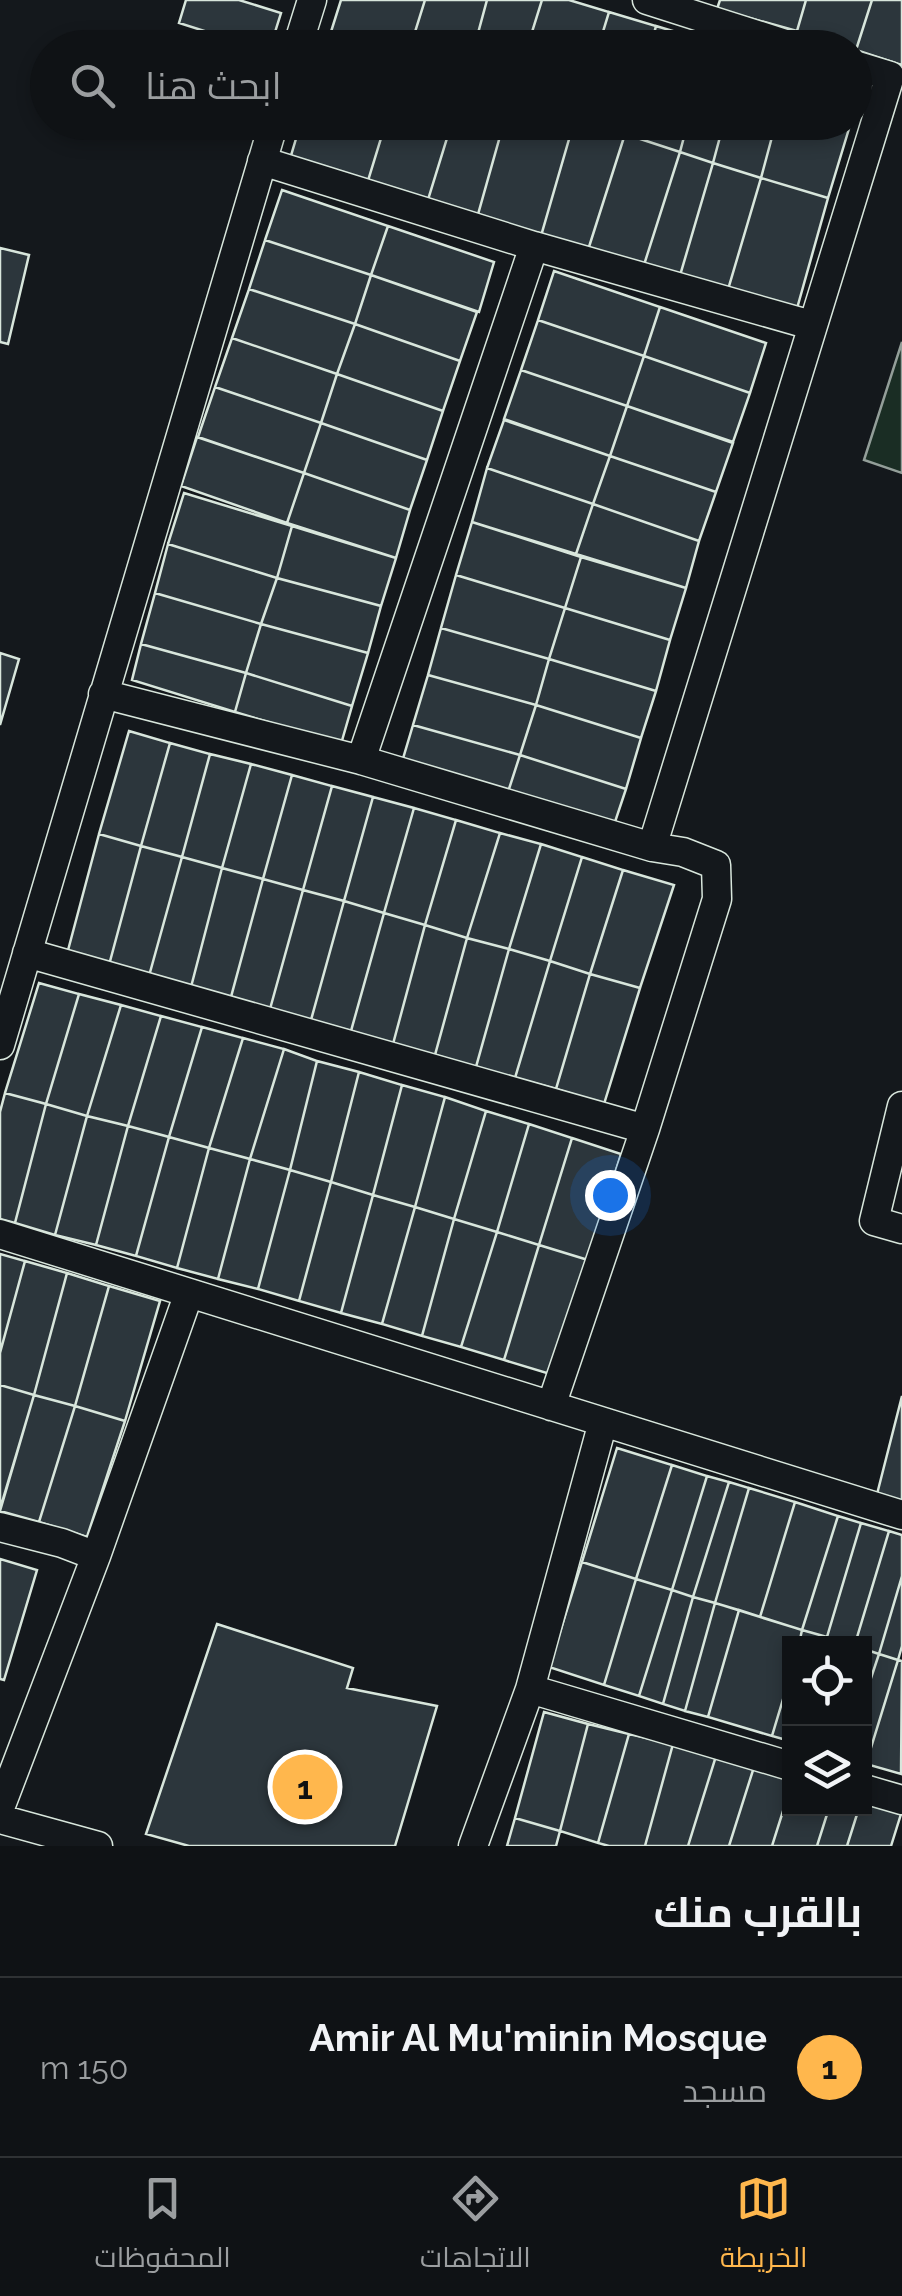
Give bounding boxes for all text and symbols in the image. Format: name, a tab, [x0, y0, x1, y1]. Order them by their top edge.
search box	[30, 30, 872, 140]
icon: search	[65, 58, 120, 113]
text: ابحث هنا	[145, 63, 282, 108]
your location	[585, 1170, 636, 1221]
map controls	[782, 1636, 872, 1816]
button: locate	[782, 1636, 872, 1726]
button: layers	[782, 1726, 872, 1816]
pin: 1	[272, 1750, 338, 1824]
text: بالقرب منك	[654, 1888, 862, 1937]
text: Amir Al Mu'minin Mosque	[309, 2015, 767, 2060]
text: 150 m	[40, 2049, 128, 2086]
text: 1	[822, 2049, 837, 2086]
text: مسجد	[683, 2072, 767, 2109]
tab: المحفوظات	[95, 2171, 231, 2283]
tab: الاتجاهات	[420, 2171, 531, 2283]
tab: الخريطة	[720, 2171, 807, 2283]

